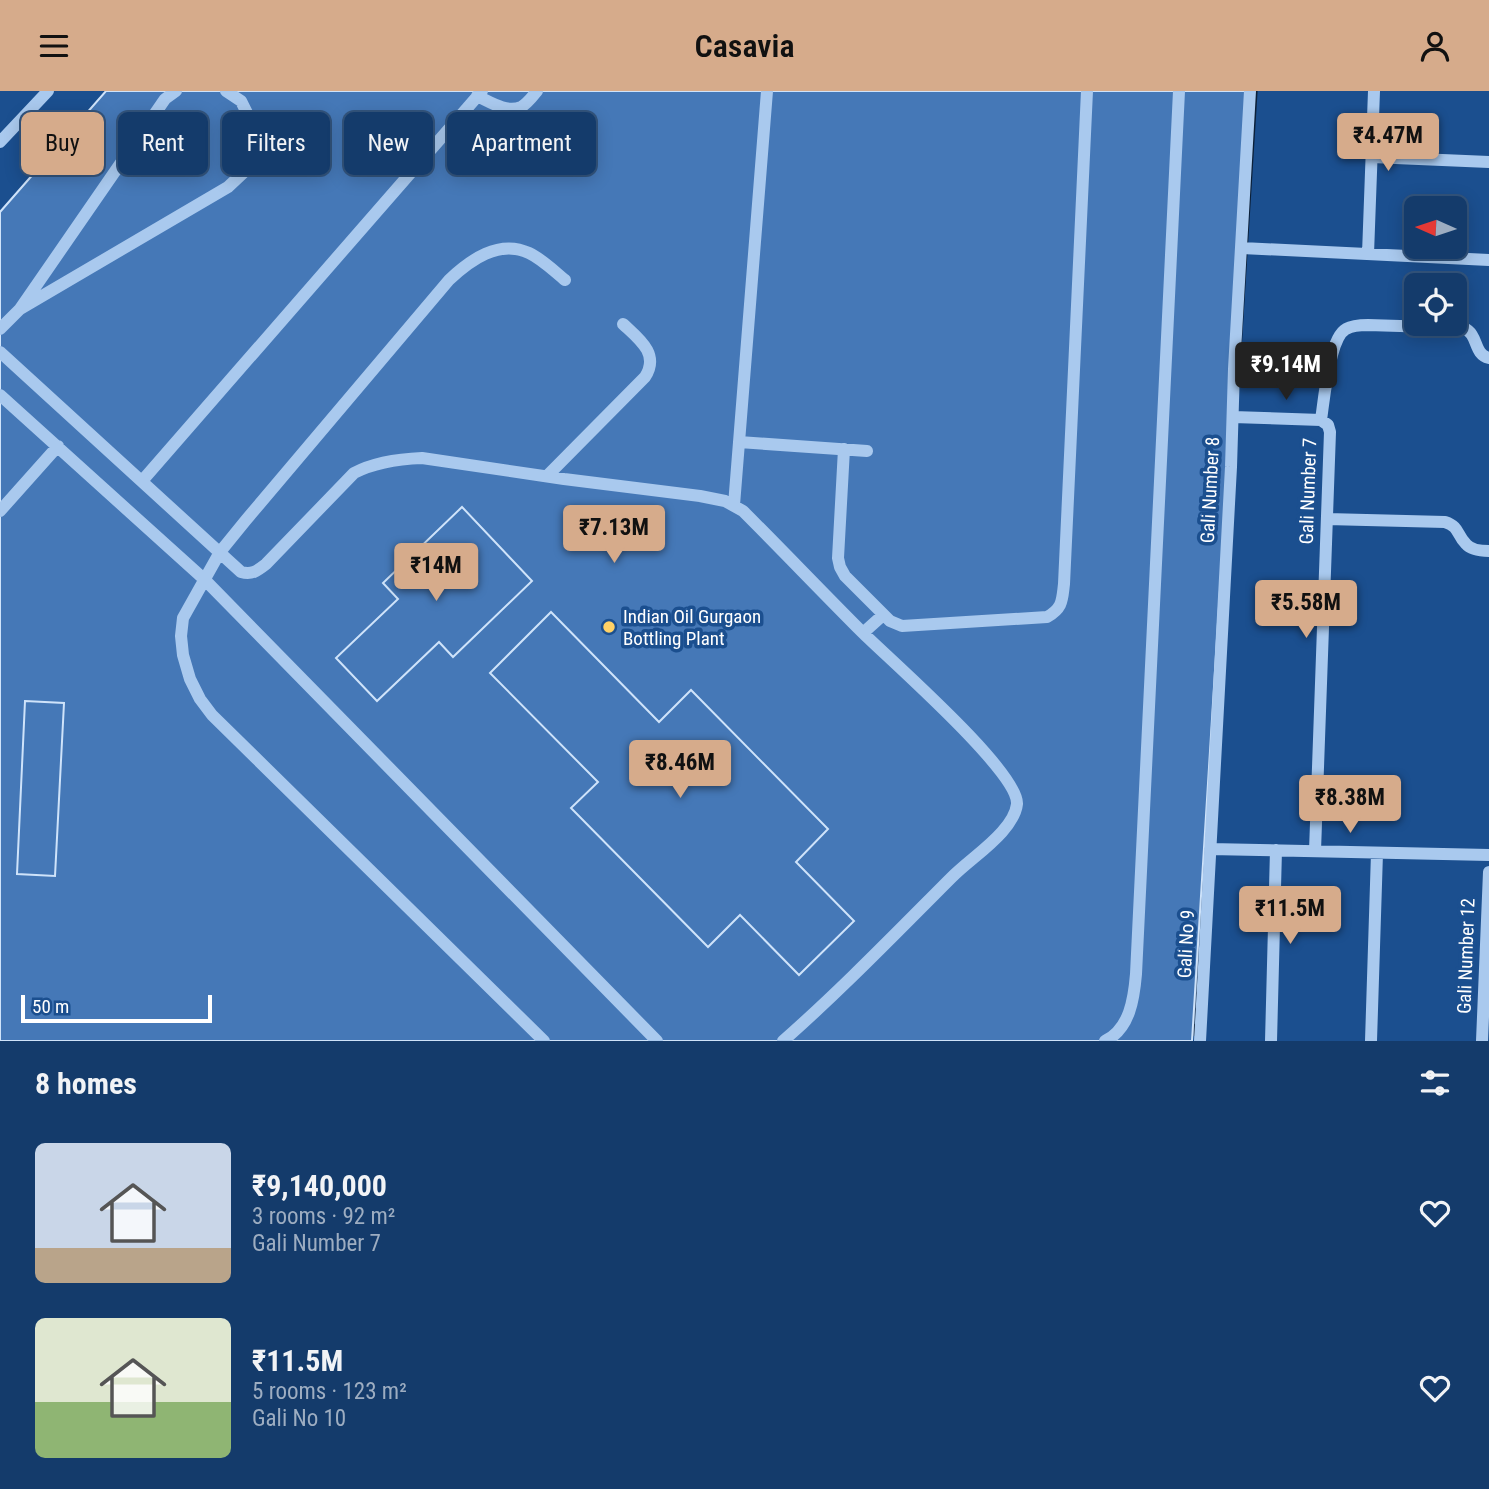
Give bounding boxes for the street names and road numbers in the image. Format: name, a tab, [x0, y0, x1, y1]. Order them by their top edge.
street label: Gali Number 8	[1196, 436, 1224, 544]
street label: Gali Number 7	[1295, 437, 1321, 545]
street label: Gali Number 12	[1452, 898, 1480, 1014]
street label: Gali No 9	[1173, 909, 1199, 979]

